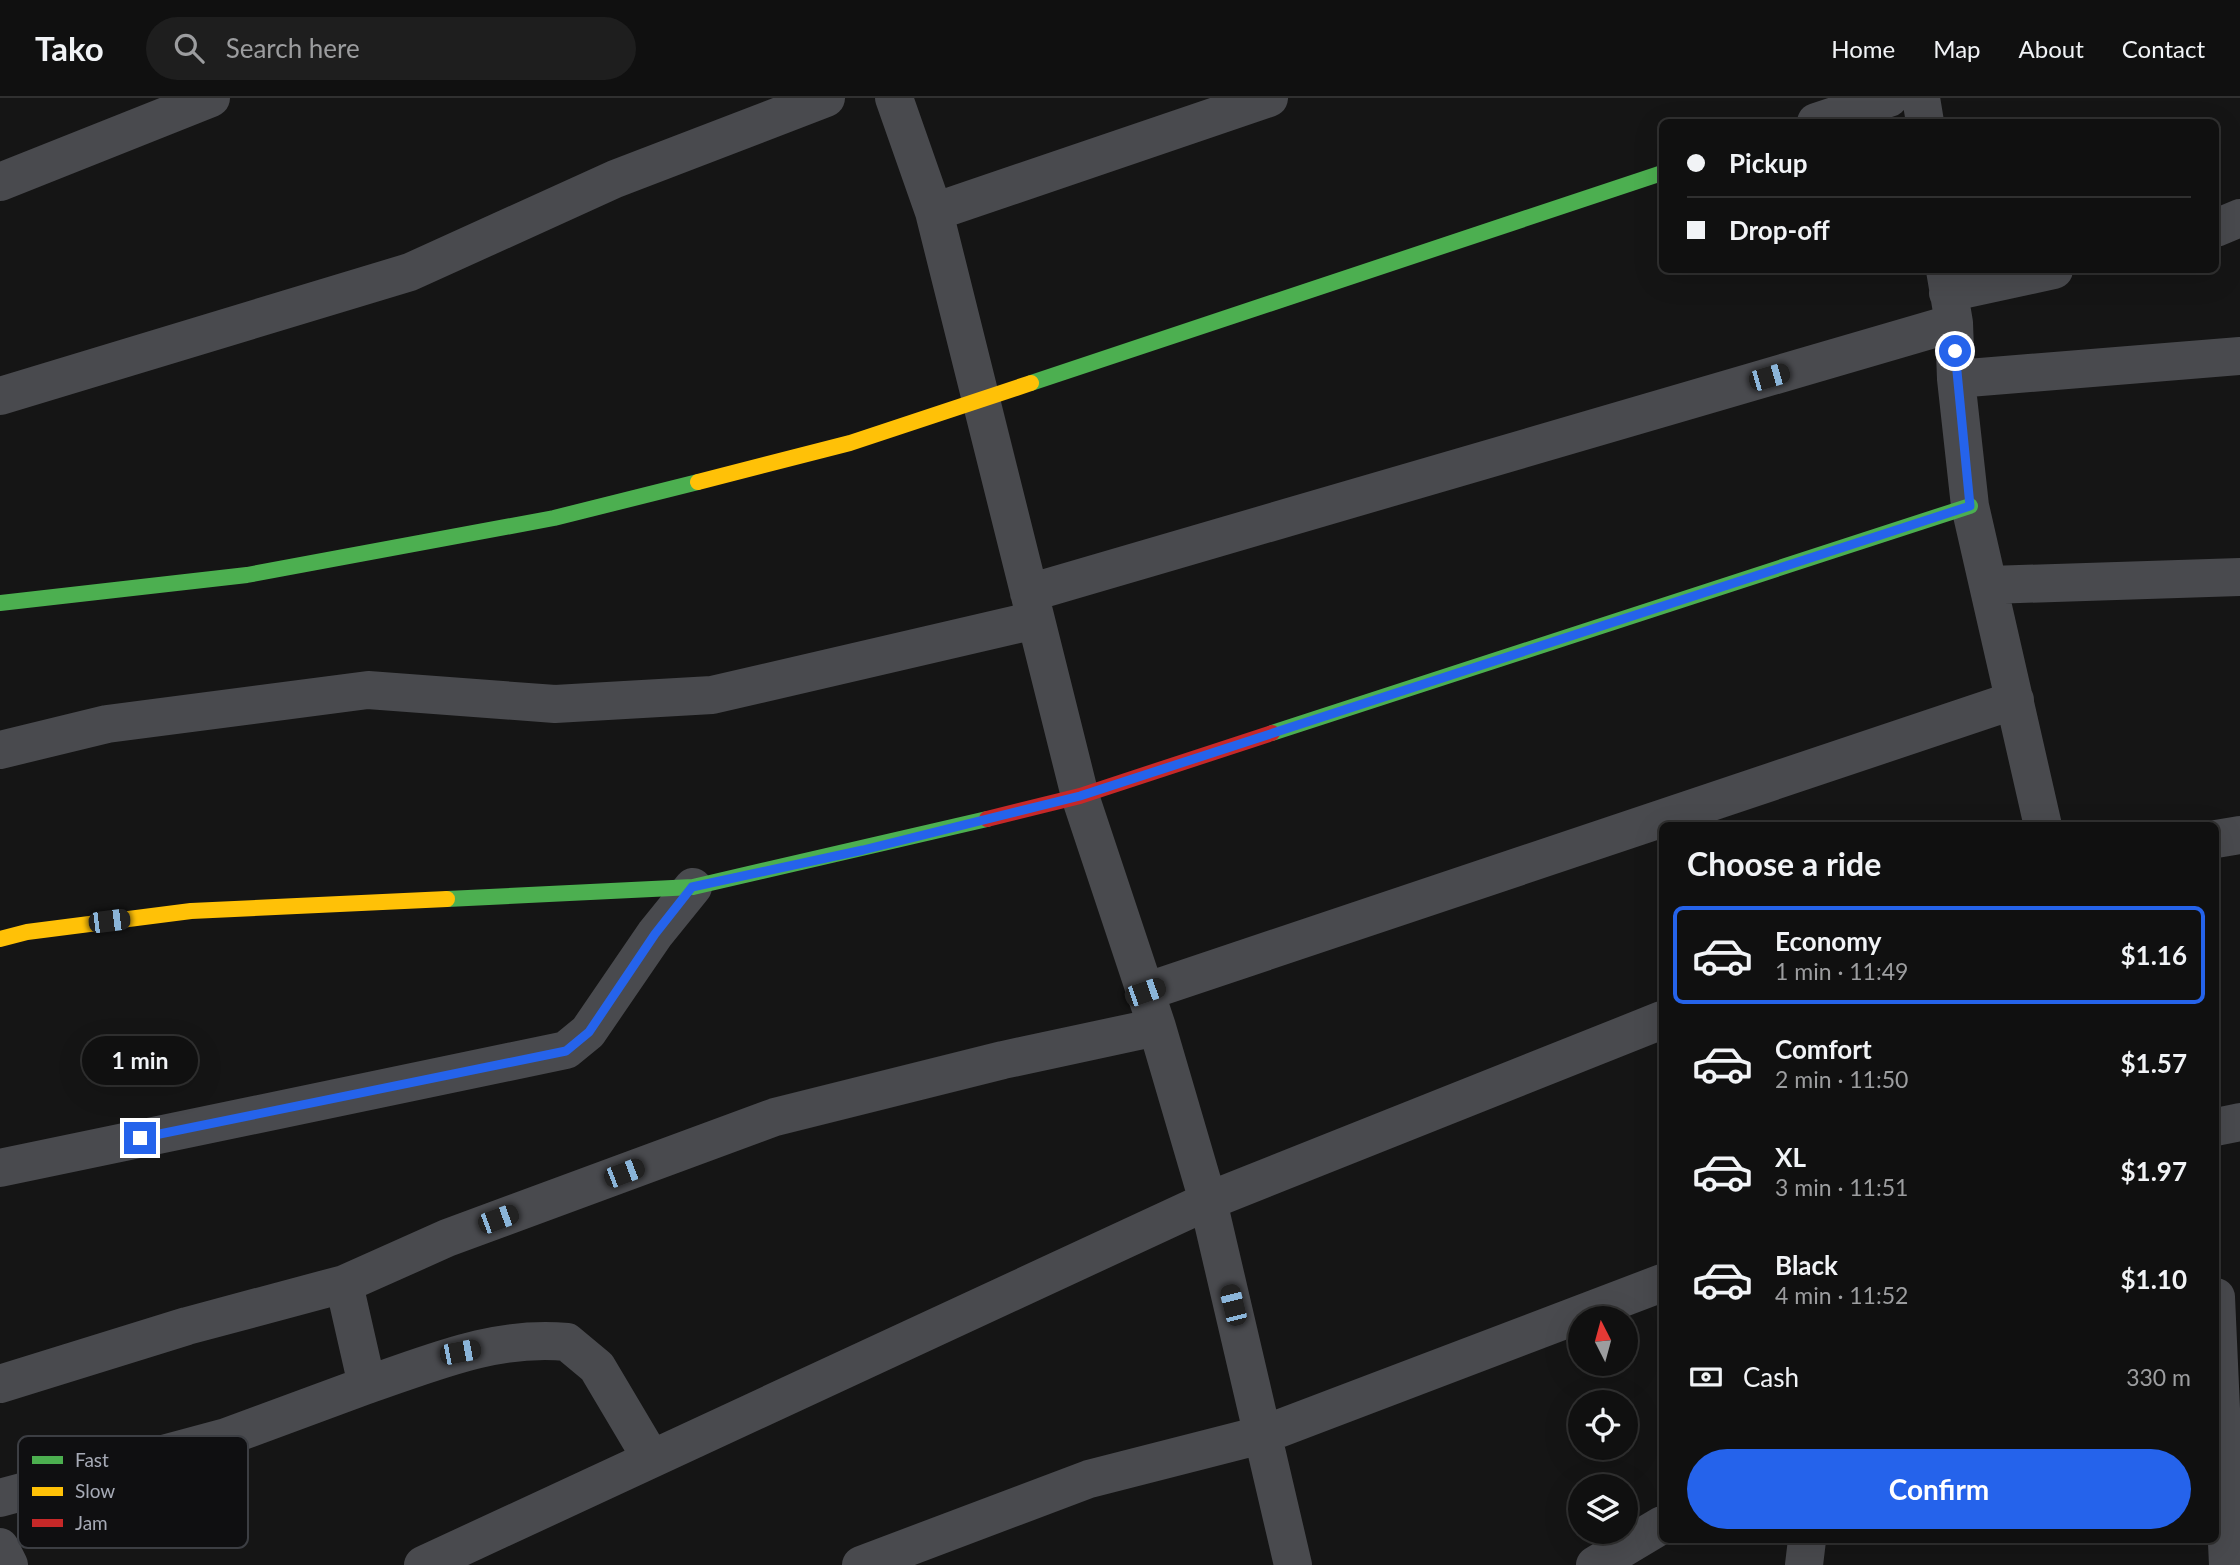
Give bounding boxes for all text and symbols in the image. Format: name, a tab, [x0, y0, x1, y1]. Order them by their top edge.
search box	[146, 17, 636, 80]
text: Tako	[35, 28, 104, 68]
icon: search	[170, 29, 208, 67]
text: Search here	[226, 32, 360, 64]
text: Home	[1831, 34, 1895, 63]
text: Map	[1933, 34, 1981, 63]
text: About	[2019, 34, 2084, 63]
text: Contact	[2122, 34, 2205, 63]
text: Pickup	[1729, 147, 1808, 179]
text: Drop-off	[1729, 214, 1830, 246]
route start	[1939, 335, 1971, 367]
car	[1746, 361, 1793, 393]
text: Choose a ride	[1687, 844, 1881, 883]
car	[87, 908, 132, 934]
icon: car	[1691, 924, 1754, 987]
text: Economy	[1775, 925, 1881, 957]
text: $1.16	[2121, 939, 2187, 971]
text: 1 min · 11:49	[1775, 957, 1908, 985]
car	[1122, 975, 1169, 1009]
icon: car	[1691, 1032, 1754, 1095]
text: Comfort	[1775, 1033, 1872, 1065]
callout: 1 min	[82, 1037, 198, 1086]
text: 1 min	[111, 1046, 169, 1074]
text: $1.57	[2121, 1047, 2187, 1079]
text: 2 min · 11:50	[1775, 1065, 1908, 1093]
route end	[124, 1122, 156, 1154]
icon: car	[1691, 1140, 1754, 1203]
text: XL	[1775, 1141, 1806, 1173]
text: $1.97	[2121, 1155, 2187, 1187]
car	[601, 1156, 648, 1190]
text: 3 min · 11:51	[1775, 1173, 1908, 1201]
car	[475, 1202, 522, 1236]
icon: car	[1691, 1248, 1754, 1311]
text: Black	[1775, 1249, 1838, 1281]
text: $1.10	[2121, 1263, 2187, 1295]
text: 4 min · 11:52	[1775, 1281, 1908, 1309]
car	[1218, 1282, 1249, 1328]
north arrow	[1568, 1306, 1638, 1376]
map controls	[1568, 1306, 1638, 1544]
car	[438, 1338, 483, 1366]
icon: cash	[1687, 1358, 1725, 1396]
text: Cash	[1743, 1361, 1799, 1393]
text: 330 m	[2126, 1363, 2191, 1391]
button: locate	[1568, 1390, 1638, 1460]
legend	[18, 1436, 248, 1548]
text: Fast	[75, 1448, 109, 1471]
button: Confirm	[1687, 1449, 2191, 1529]
button: layers	[1568, 1474, 1638, 1544]
text: Slow	[75, 1479, 115, 1502]
text: Jam	[75, 1511, 108, 1534]

